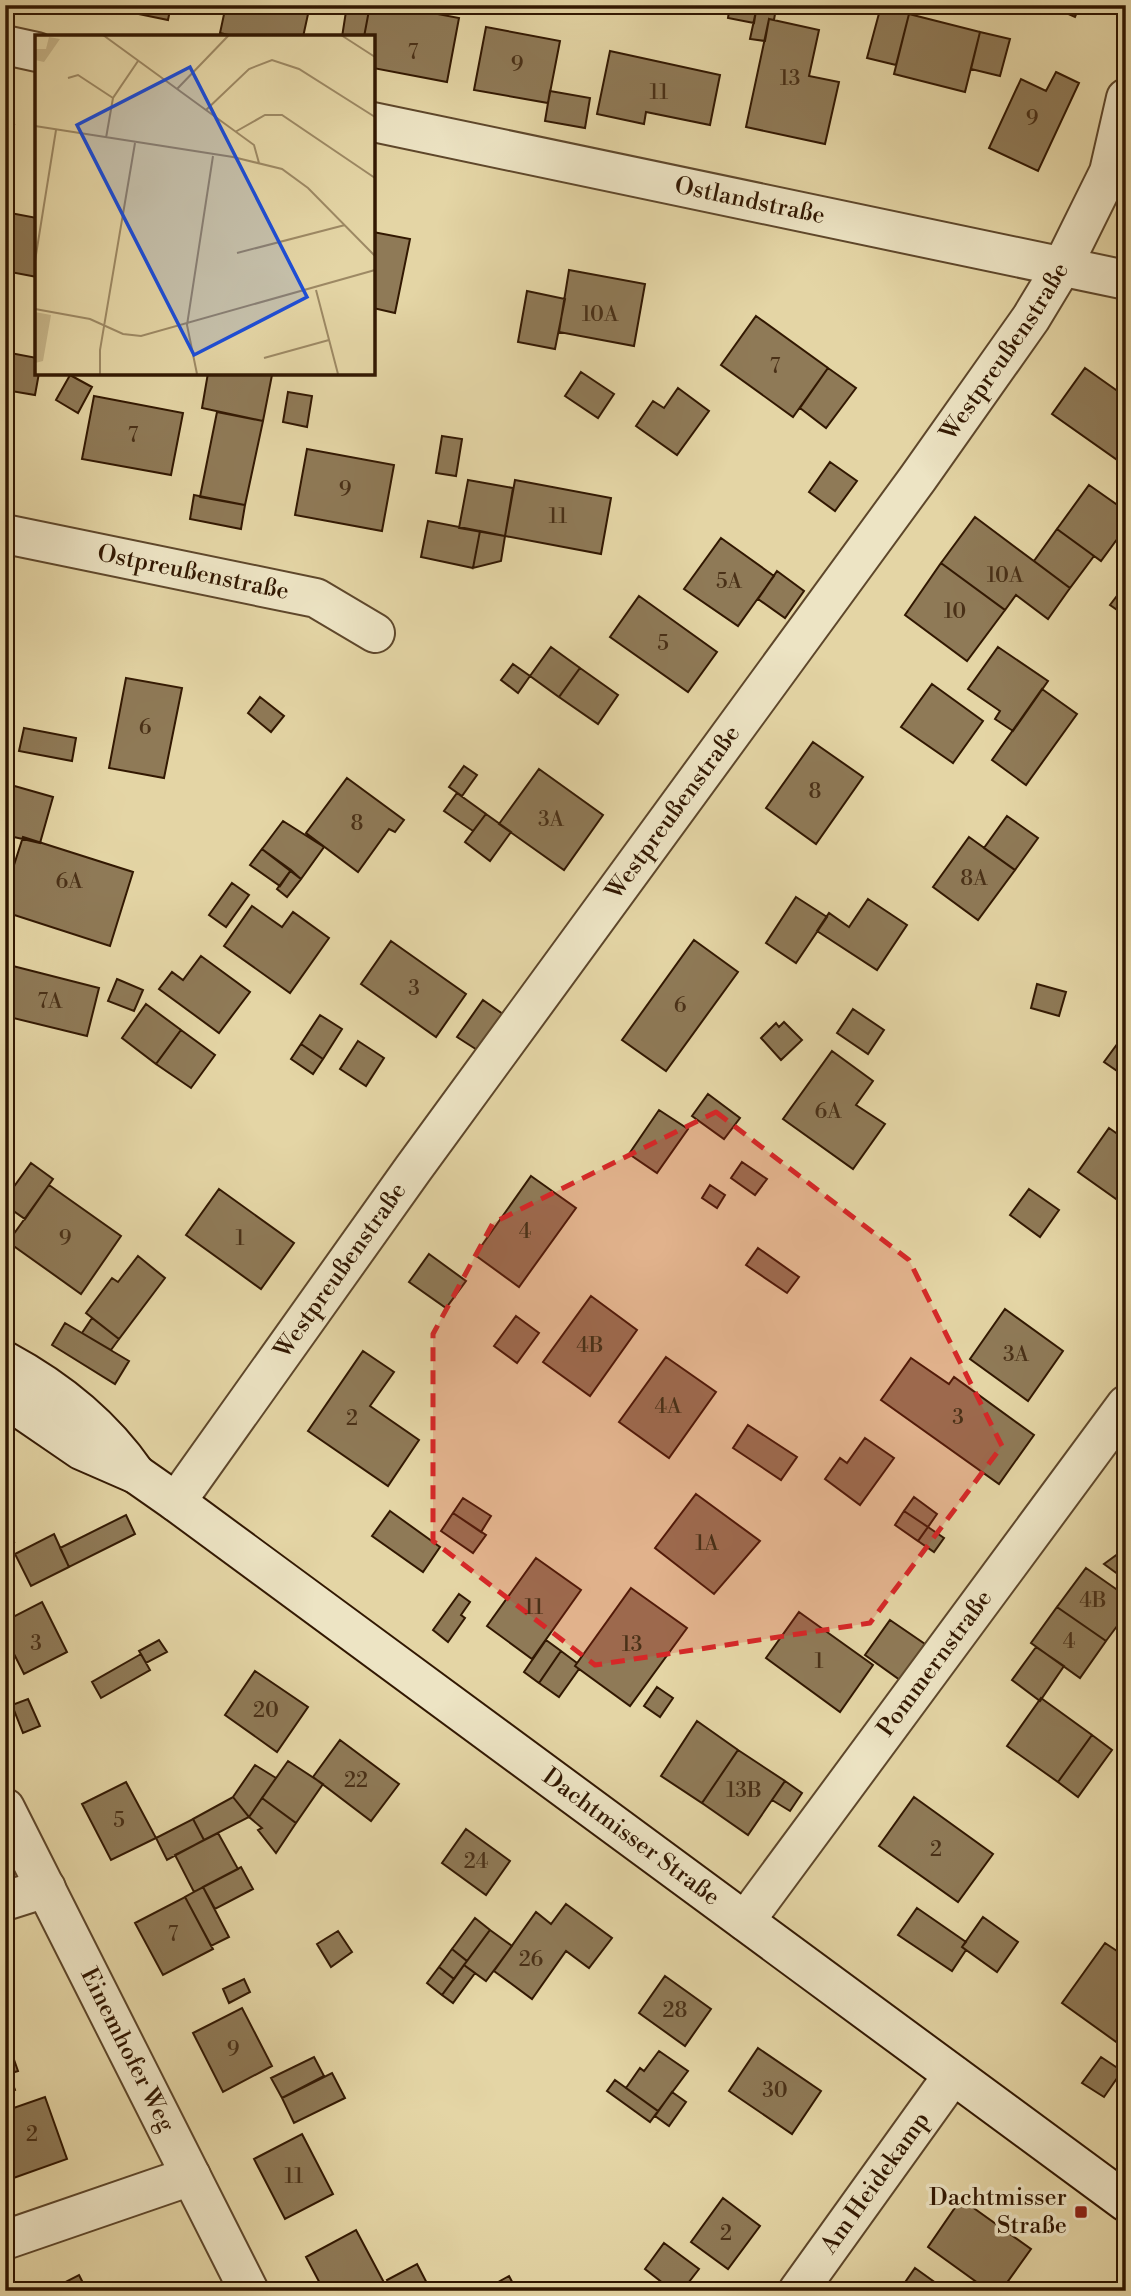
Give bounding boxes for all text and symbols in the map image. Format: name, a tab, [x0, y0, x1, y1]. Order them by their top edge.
inset map	[35, 35, 374, 374]
house number: 7	[408, 40, 419, 66]
house number: 9	[511, 52, 523, 78]
house number: 13	[780, 66, 800, 92]
house number: 11	[650, 80, 668, 106]
house number: 9	[1026, 106, 1038, 132]
street label: Ostlandstraße	[672, 171, 828, 231]
street label: Westpreußenstraße	[933, 257, 1076, 447]
house number: 10A	[582, 302, 619, 328]
house number: 7	[770, 354, 781, 380]
house number: 7	[128, 423, 139, 449]
house number: 9	[339, 477, 351, 503]
house number: 11	[549, 504, 567, 530]
street label: Ostpreußenstraße	[95, 538, 292, 607]
house number: 10A	[987, 563, 1024, 589]
house number: 5A	[716, 569, 743, 595]
house number: 10	[944, 599, 966, 625]
house number: 5	[657, 631, 669, 657]
house number: 6	[139, 715, 152, 741]
street label: Westpreußenstraße	[599, 720, 747, 907]
house number: 8	[809, 779, 821, 805]
house number: 3A	[538, 807, 565, 833]
house number: 8	[351, 811, 363, 837]
house number: 8A	[960, 866, 988, 892]
house number: 6A	[55, 869, 83, 895]
house number: 3	[408, 976, 420, 1002]
house number: 7A	[38, 989, 63, 1015]
house number: 6	[674, 993, 687, 1019]
house number: 6A	[814, 1099, 842, 1125]
street label: Westpreußenstraße	[267, 1177, 413, 1365]
house number: 4	[519, 1219, 531, 1245]
house number: 9	[59, 1226, 71, 1252]
house number: 1	[235, 1226, 245, 1252]
house number: 4B	[576, 1333, 604, 1359]
house number: 3A	[1003, 1342, 1030, 1368]
house number: 4A	[655, 1394, 682, 1420]
house number: 3	[952, 1405, 964, 1431]
house number: 2	[346, 1406, 358, 1432]
house number: 1A	[695, 1531, 719, 1557]
street label: Pommernstraße	[871, 1584, 999, 1743]
house number: 4B	[1079, 1588, 1107, 1614]
house number: 11	[525, 1595, 543, 1621]
house number: 4	[1063, 1629, 1075, 1655]
house number: 3	[30, 1631, 42, 1657]
house number: 13	[622, 1632, 642, 1658]
house number: 1	[814, 1649, 824, 1675]
house number: 20	[253, 1698, 279, 1724]
street label: Dachtmisser Straße	[536, 1762, 726, 1913]
house number: 22	[344, 1768, 368, 1794]
house number: 13B	[726, 1778, 762, 1804]
house number: 5	[113, 1808, 125, 1834]
house number: 2	[930, 1837, 942, 1863]
house number: 24	[464, 1849, 488, 1875]
house number: 7	[168, 1922, 179, 1948]
house number: 26	[519, 1947, 544, 1973]
street label: Einemhofer Weg	[73, 1963, 181, 2137]
house number: 28	[663, 1998, 687, 2024]
house number: 9	[227, 2037, 239, 2063]
house number: 30	[762, 2078, 788, 2104]
street label: Am Heidekamp	[814, 2106, 937, 2261]
house number: 2	[26, 2122, 38, 2148]
house number: 11	[285, 2164, 303, 2190]
place label: Dachtmisser Straße	[929, 2183, 1067, 2241]
marker: Dachtmisser Straße	[1073, 2204, 1089, 2220]
house number: 2	[720, 2221, 732, 2247]

